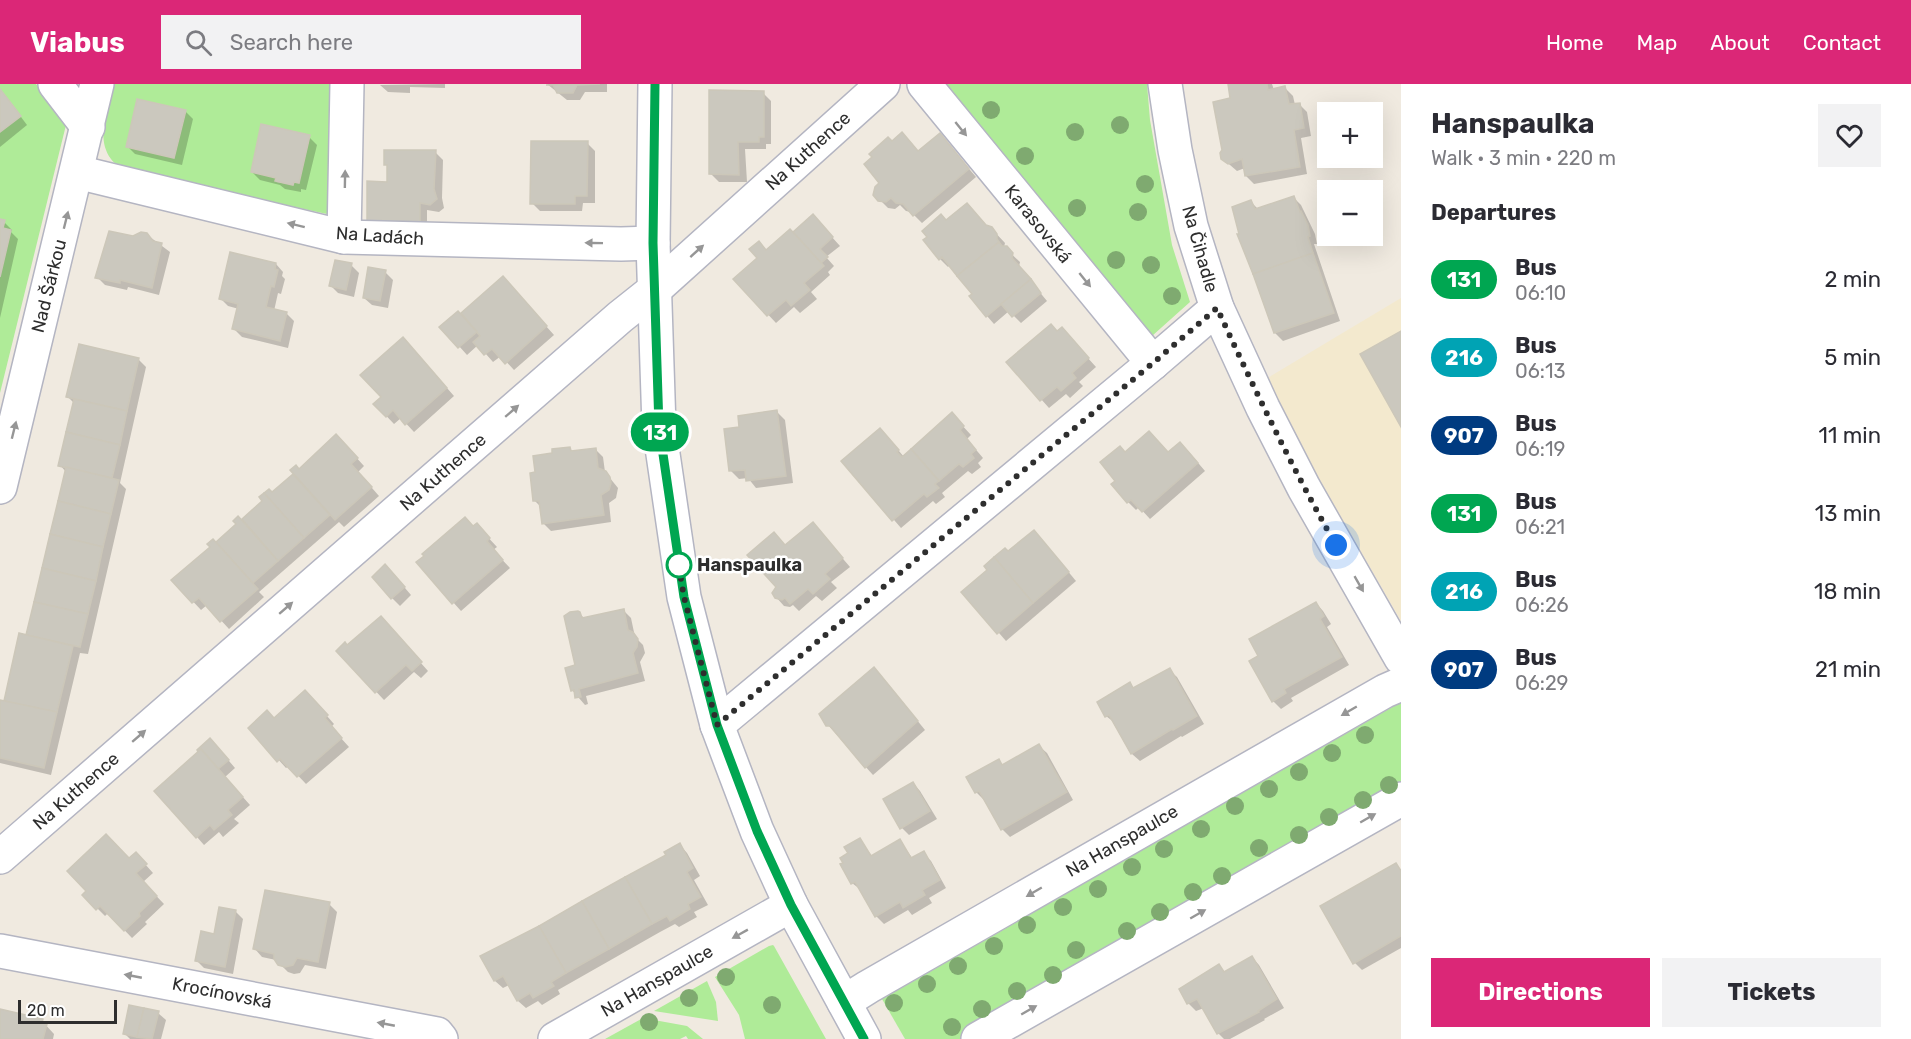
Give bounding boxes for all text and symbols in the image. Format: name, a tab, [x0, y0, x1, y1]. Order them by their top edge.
search box	[161, 15, 581, 69]
text: Viabus	[30, 26, 125, 59]
icon: search	[182, 26, 215, 59]
text: Search here	[230, 29, 353, 56]
text: Home	[1546, 30, 1603, 55]
text: Map	[1636, 30, 1677, 55]
text: About	[1710, 30, 1770, 55]
text: Contact	[1803, 30, 1881, 55]
map controls	[1317, 102, 1383, 246]
button: +	[1317, 102, 1383, 168]
button: heart	[1818, 104, 1881, 167]
street label: Na Kuthence	[761, 107, 855, 195]
text: Hanspaulka	[1431, 107, 1595, 140]
one-way arrow	[955, 121, 968, 137]
text: Walk · 3 min · 220 m	[1431, 146, 1616, 170]
one-way arrow	[340, 169, 350, 188]
street label: Karasovská	[1000, 180, 1076, 268]
button: −	[1317, 180, 1383, 246]
text: Departures	[1431, 199, 1556, 226]
street label: Na Čihadle	[1177, 203, 1223, 295]
one-way arrow	[61, 211, 71, 229]
one-way arrow	[287, 220, 305, 230]
street label: Na Ladách	[335, 222, 425, 250]
street label: Nad Šárkou	[27, 237, 71, 335]
one-way arrow	[585, 238, 604, 248]
one-way arrow	[690, 244, 705, 258]
text: Bus	[1515, 254, 1557, 281]
text: 2 min	[1824, 266, 1881, 293]
text: 131	[1447, 267, 1481, 292]
one-way arrow	[1078, 272, 1091, 288]
text: 06:10	[1515, 281, 1566, 305]
text: Bus	[1515, 332, 1557, 359]
text: 5 min	[1824, 344, 1881, 371]
text: 216	[1445, 345, 1483, 370]
text: 06:13	[1515, 359, 1565, 383]
one-way arrow	[505, 404, 520, 418]
text: Bus	[1515, 410, 1557, 437]
line badge: 131	[626, 412, 694, 452]
text: 131	[643, 420, 677, 445]
one-way arrow	[9, 421, 19, 439]
text: 11 min	[1819, 422, 1881, 449]
text: 907	[1444, 423, 1484, 448]
street label: Na Kuthence	[395, 429, 491, 515]
text: 06:19	[1515, 437, 1565, 461]
text: Bus	[1515, 488, 1557, 515]
text: 13 min	[1815, 500, 1881, 527]
text: 131	[1447, 501, 1481, 526]
text: 06:21	[1515, 515, 1565, 539]
your location	[1321, 530, 1351, 560]
marker: Hanspaulka	[666, 552, 692, 578]
place label: Hanspaulka	[697, 554, 802, 576]
text: Bus	[1515, 566, 1557, 593]
one-way arrow	[1353, 576, 1364, 592]
text: 18 min	[1814, 578, 1881, 605]
text: 216	[1445, 579, 1483, 604]
text: 06:26	[1515, 593, 1569, 617]
one-way arrow	[278, 602, 293, 615]
text: Bus	[1515, 644, 1557, 671]
text: 21 min	[1815, 656, 1881, 683]
text: 907	[1444, 657, 1484, 682]
text: 06:29	[1515, 671, 1568, 695]
one-way arrow	[1340, 706, 1357, 716]
one-way arrow	[131, 730, 146, 743]
street label: Na Kuthence	[28, 748, 124, 834]
street label: Na Hanspaulce	[1062, 800, 1182, 882]
one-way arrow	[1360, 813, 1377, 823]
one-way arrow	[1026, 886, 1043, 896]
one-way arrow	[1190, 909, 1207, 919]
one-way arrow	[731, 929, 748, 939]
street label: Na Hanspaulce	[597, 940, 717, 1022]
button: Directions	[1431, 958, 1650, 1027]
button: Tickets	[1662, 958, 1881, 1027]
one-way arrow	[123, 971, 142, 980]
street label: Krocínovská	[170, 973, 274, 1013]
scale bar	[18, 997, 117, 1024]
text: 20 m	[27, 1001, 65, 1020]
one-way arrow	[1021, 1005, 1038, 1015]
one-way arrow	[377, 1019, 396, 1028]

